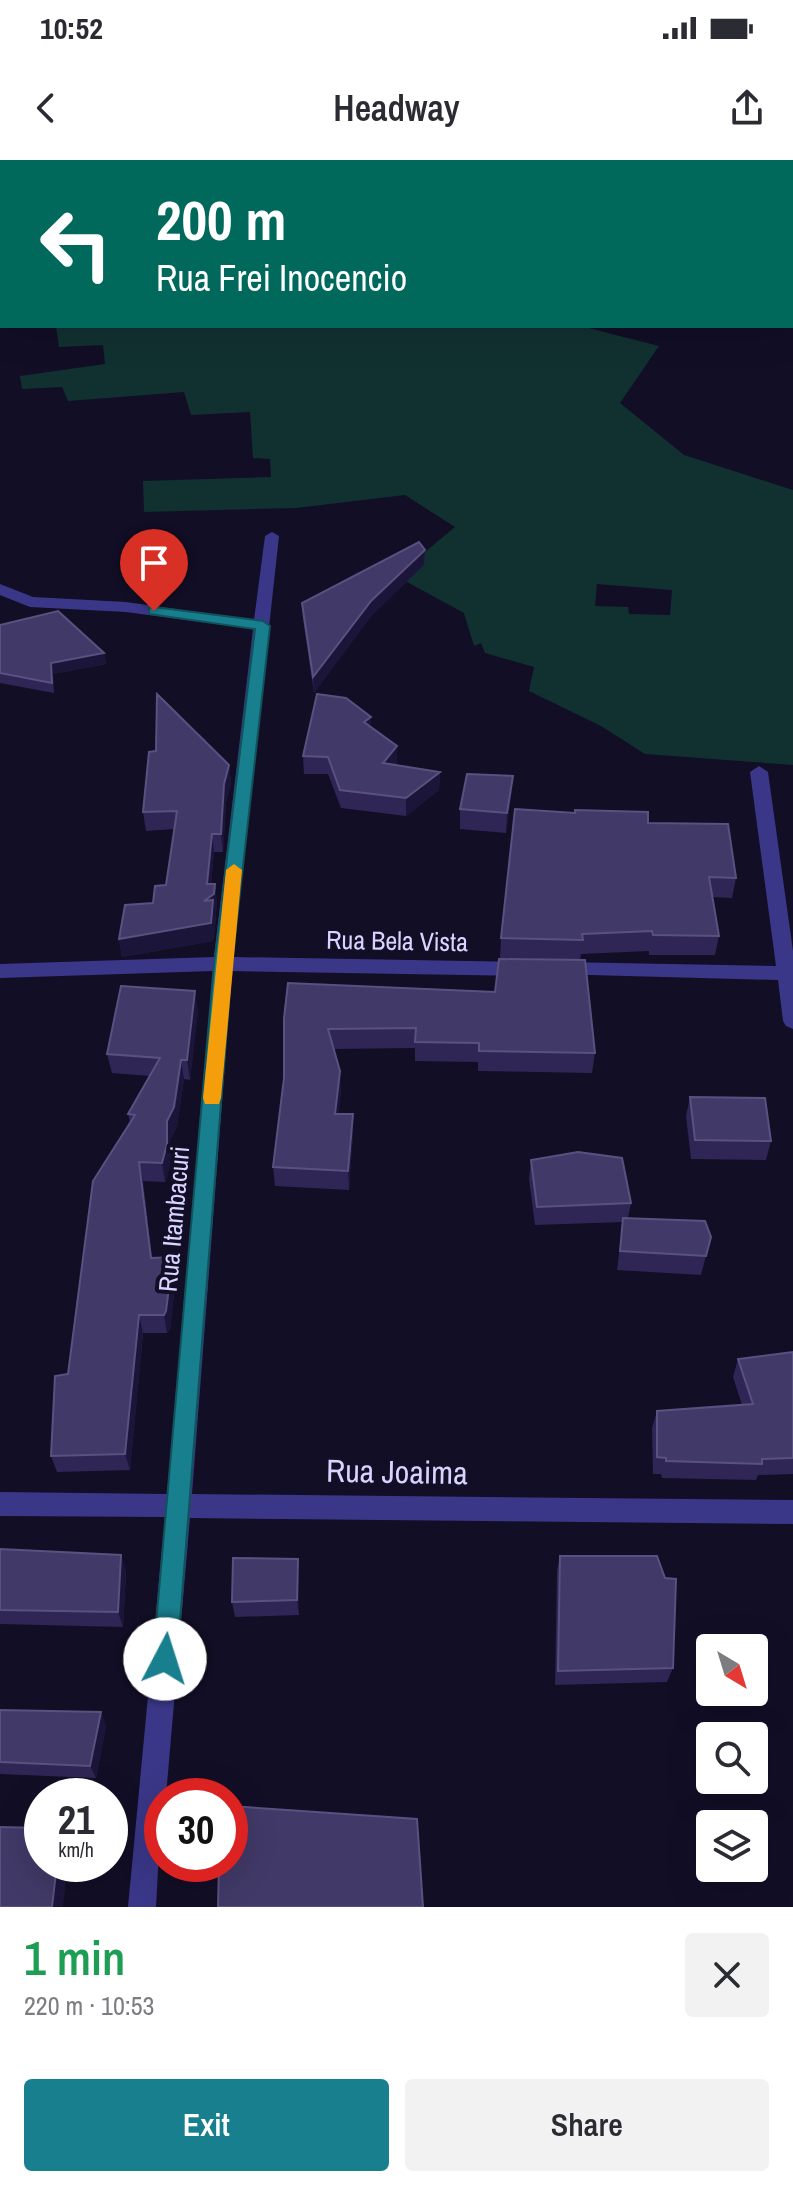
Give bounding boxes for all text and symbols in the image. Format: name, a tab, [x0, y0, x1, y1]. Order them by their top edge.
text: 10:52	[40, 8, 103, 48]
text: Headway	[333, 84, 460, 132]
icon: back	[24, 86, 68, 130]
icon: share	[725, 86, 769, 130]
text: 200 m	[156, 182, 286, 257]
icon: left	[24, 192, 128, 296]
text: Rua Frei Inocencio	[156, 254, 407, 302]
pin	[120, 529, 188, 611]
icon: arrive	[132, 541, 176, 585]
street label: Rua Bela Vista	[326, 922, 468, 959]
street label: Rua Itambacuri	[150, 1145, 197, 1293]
street label: Rua Joaima	[326, 1449, 469, 1494]
position arrow	[123, 1617, 207, 1701]
north arrow	[696, 1634, 768, 1706]
map controls	[696, 1634, 768, 1882]
button: search	[696, 1722, 768, 1794]
speed limit sign: 30	[144, 1778, 248, 1882]
text: 21	[58, 1793, 94, 1846]
button: layers	[696, 1810, 768, 1882]
text: km/h	[58, 1836, 94, 1863]
text: 1 min	[24, 1925, 125, 1990]
button: close	[685, 1933, 769, 2017]
text: 220 m · 10:53	[24, 1988, 154, 2023]
button: Exit	[24, 2079, 389, 2171]
button: Share	[405, 2079, 769, 2171]

